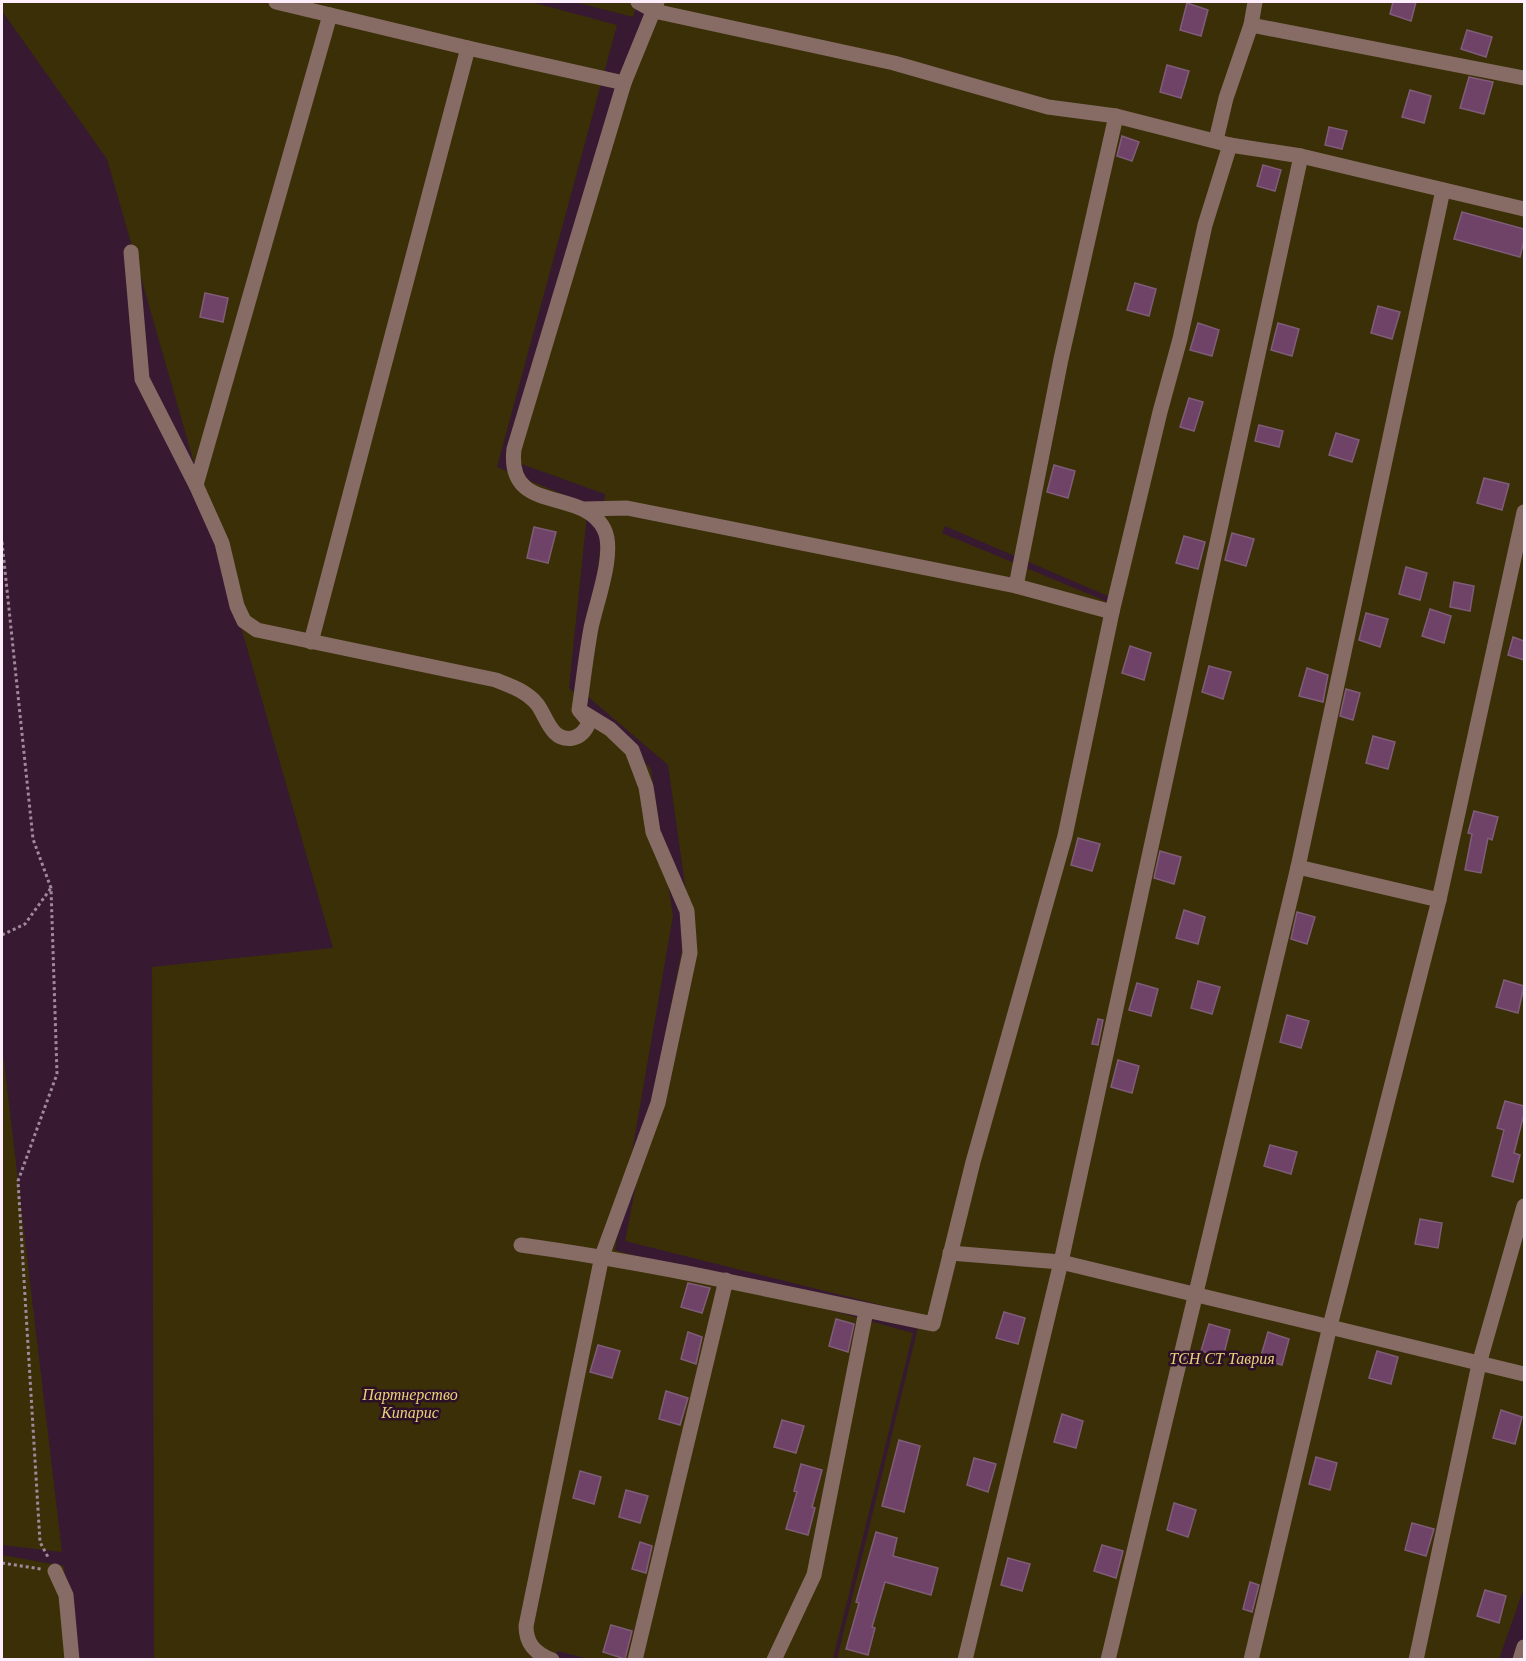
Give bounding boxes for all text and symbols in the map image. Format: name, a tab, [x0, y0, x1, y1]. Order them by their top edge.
park label: ТСН СТ Таврия	[1169, 1350, 1275, 1368]
park label: Партнерство Кипарис	[361, 1386, 458, 1422]

